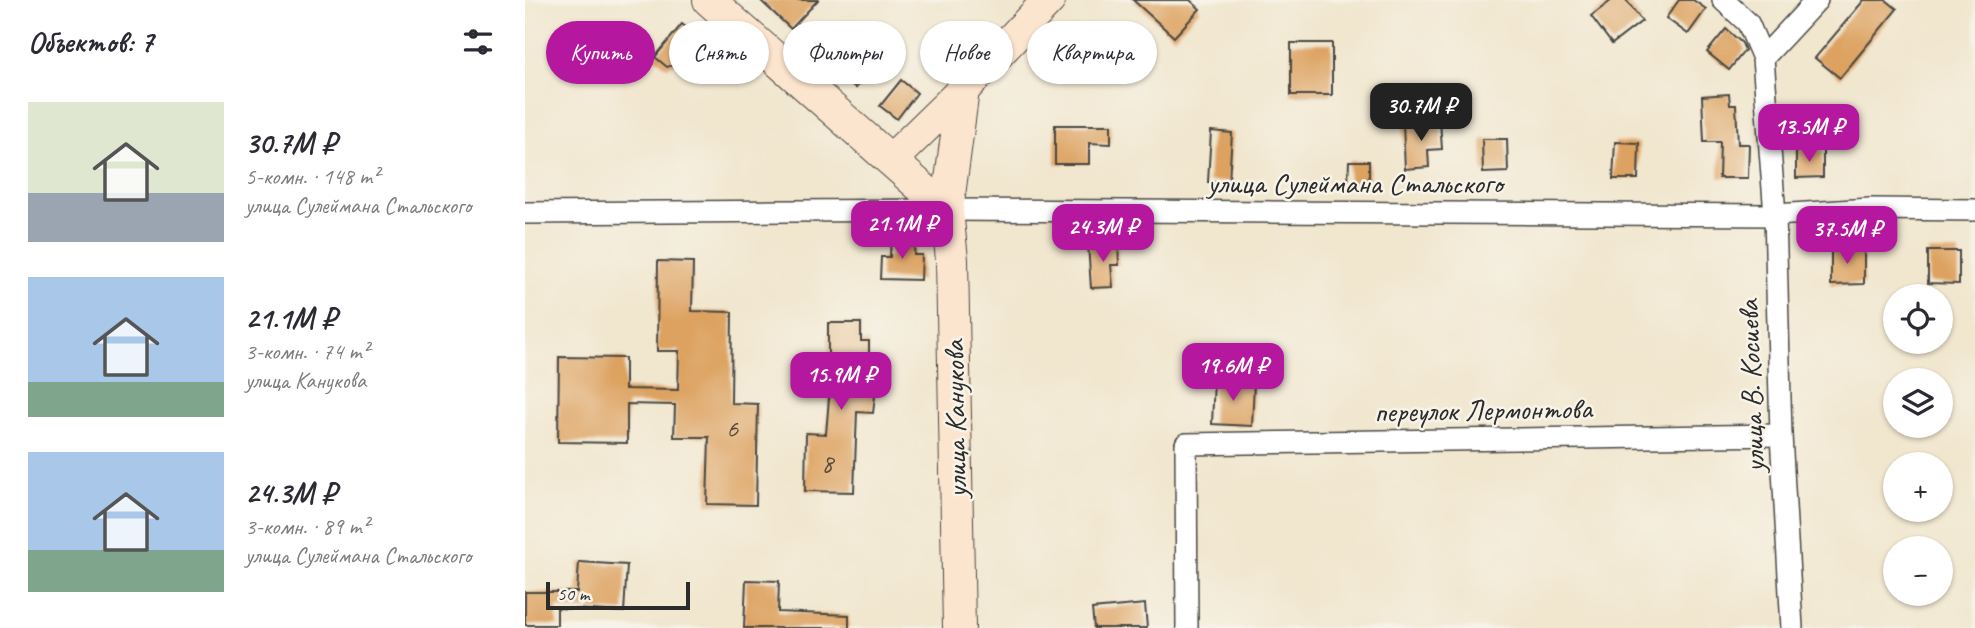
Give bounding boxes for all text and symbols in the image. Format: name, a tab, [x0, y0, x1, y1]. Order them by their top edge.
chip: Купить	[546, 21, 655, 84]
chip: Снять	[669, 21, 769, 84]
chip: Фильтры	[783, 21, 906, 84]
chip: Новое	[920, 21, 1013, 84]
chip: Квартира	[1027, 21, 1157, 84]
text: Объектов: 7	[28, 23, 153, 61]
icon: filters	[459, 23, 497, 61]
pin: 30.7M ₽	[1356, 83, 1486, 143]
text: 30.7M ₽	[1386, 91, 1456, 120]
pin: 13.5M ₽	[1744, 104, 1874, 164]
text: 13.5M ₽	[1774, 112, 1844, 141]
text: 30.7M ₽	[245, 124, 336, 162]
icon: home	[84, 130, 168, 214]
text: 5-комн. · 148 m²	[245, 162, 379, 191]
street label: улица Сулеймана Стальского	[1205, 164, 1506, 202]
text: улица Сулеймана Стальского	[245, 191, 471, 220]
pin: 21.1M ₽	[837, 202, 967, 261]
pin: 24.3M ₽	[1038, 204, 1168, 264]
pin: 37.5M ₽	[1782, 206, 1912, 266]
text: 21.1M ₽	[867, 209, 937, 238]
text: 24.3M ₽	[1068, 212, 1138, 241]
text: 37.5M ₽	[1812, 214, 1882, 243]
map controls	[1883, 284, 1953, 606]
button: locate	[1883, 284, 1953, 354]
street label: улица В. Косиева	[1729, 297, 1773, 475]
text: 21.1M ₽	[245, 299, 336, 337]
icon: home	[84, 305, 168, 389]
text: 3-комн. · 74 m²	[245, 337, 369, 366]
street label: улица Канукова	[935, 338, 975, 500]
pin: 19.6M ₽	[1168, 344, 1298, 403]
text: 19.6M ₽	[1198, 351, 1268, 380]
pin: 15.9M ₽	[776, 352, 906, 412]
text: 15.9M ₽	[806, 360, 876, 389]
text: улица Канукова	[245, 366, 366, 395]
button: layers	[1883, 368, 1953, 438]
street label: переулок Лермонтова	[1374, 389, 1594, 431]
house number: 6	[726, 412, 739, 445]
house number: 8	[821, 447, 835, 480]
button: +	[1883, 452, 1953, 522]
text: 24.3M ₽	[245, 474, 336, 512]
icon: home	[84, 480, 168, 564]
text: 3-комн. · 89 m²	[245, 512, 369, 541]
button: −	[1883, 536, 1953, 606]
text: улица Сулеймана Стальского	[245, 541, 471, 570]
scale bar	[546, 579, 689, 611]
text: 50 m	[557, 582, 589, 606]

